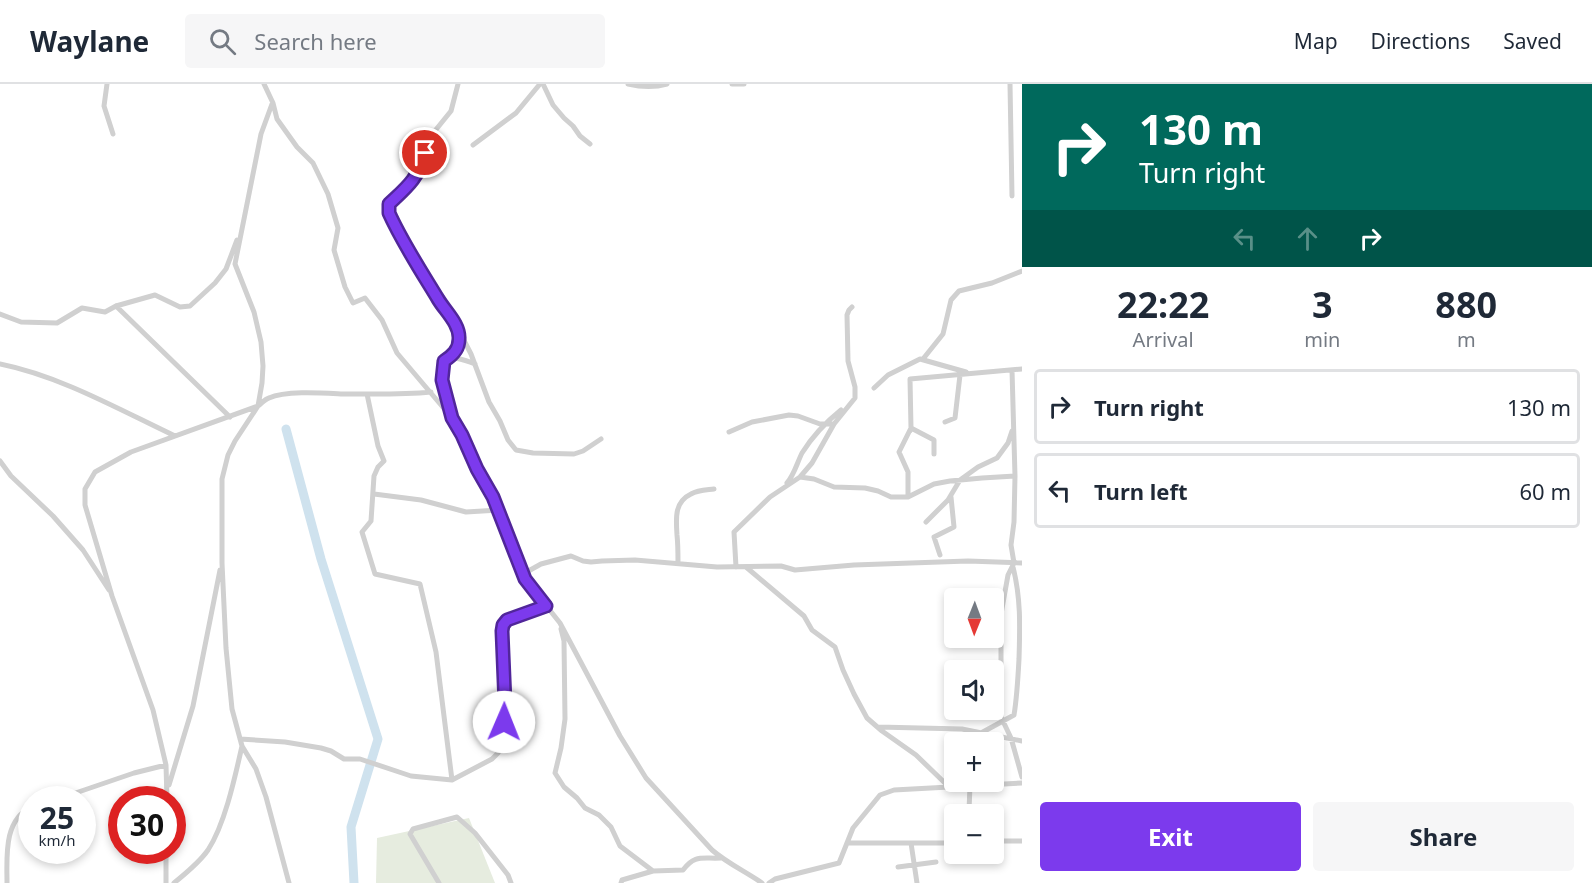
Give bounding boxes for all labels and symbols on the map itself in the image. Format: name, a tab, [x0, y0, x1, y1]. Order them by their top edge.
pin	[399, 127, 450, 178]
north arrow	[944, 588, 1004, 648]
position arrow	[472, 690, 536, 754]
speed limit sign: 30	[108, 786, 186, 864]

